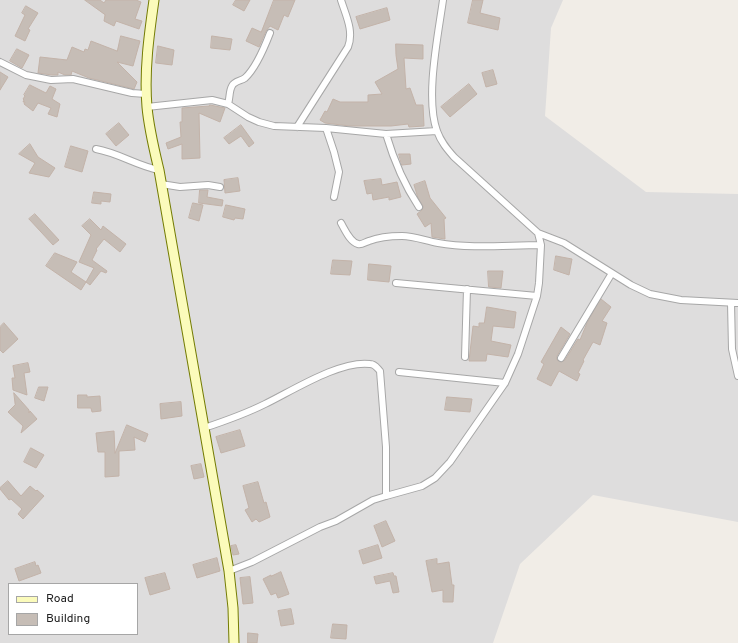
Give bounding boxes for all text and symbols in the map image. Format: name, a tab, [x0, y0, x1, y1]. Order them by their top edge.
legend	[8, 583, 138, 635]
text: Road	[46, 591, 74, 607]
text: Building	[46, 611, 90, 627]

